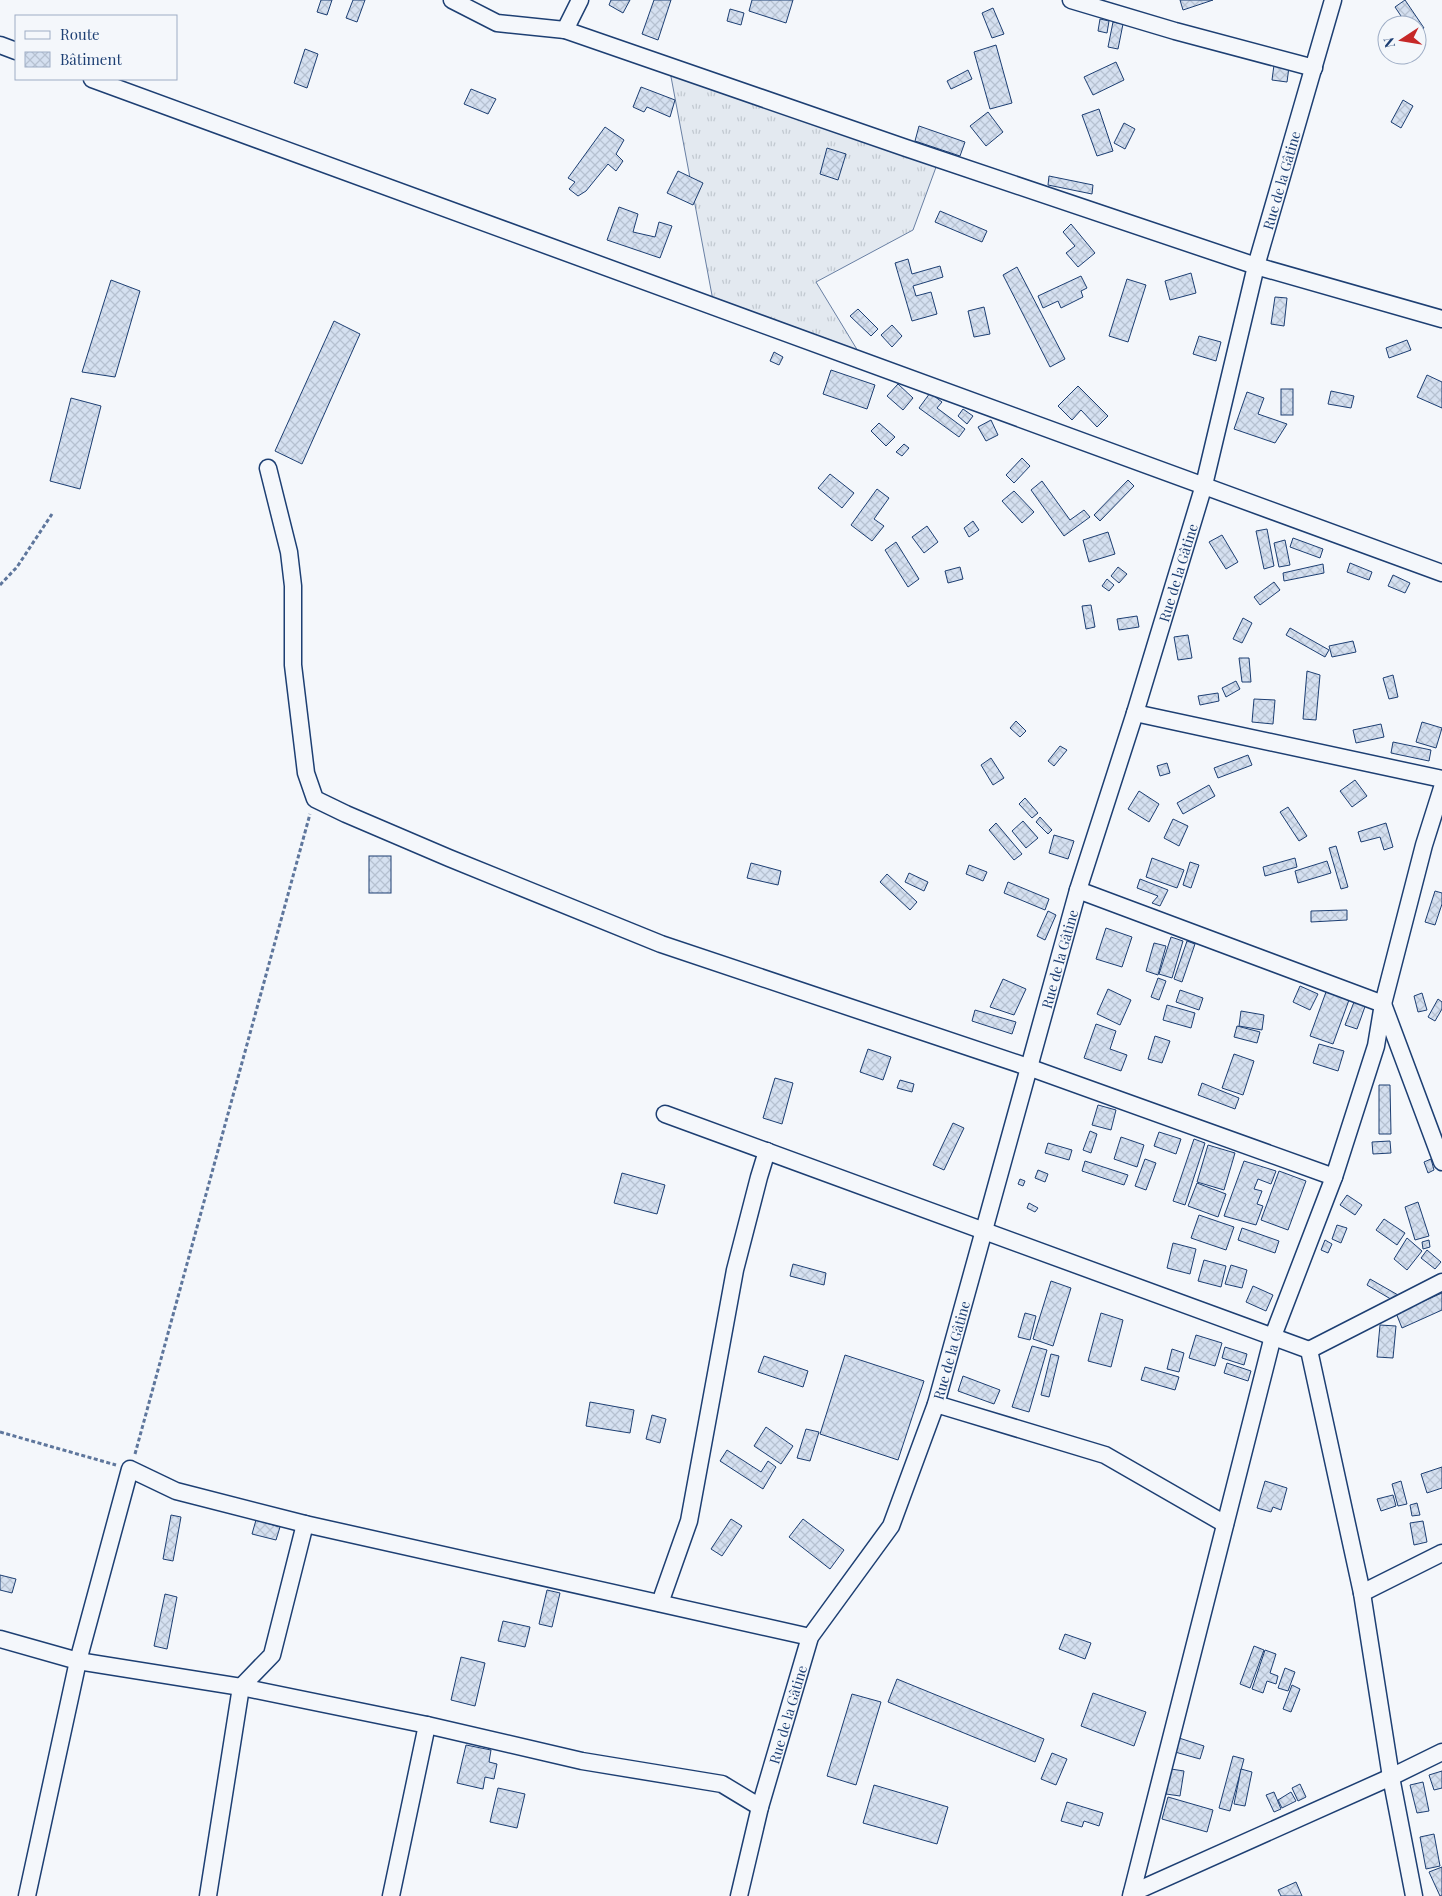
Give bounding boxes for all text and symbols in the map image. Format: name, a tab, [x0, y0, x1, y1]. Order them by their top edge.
legend	[15, 15, 178, 80]
north arrow	[1377, 15, 1427, 65]
text: Route	[60, 24, 100, 44]
text: N	[1378, 36, 1399, 50]
text: Bâtiment	[60, 49, 122, 69]
street label: Rue de la Gâtine	[1258, 129, 1304, 232]
street label: Rue de la Gâtine	[1154, 521, 1201, 624]
street label: Rue de la Gâtine	[1036, 907, 1082, 1010]
street label: Rue de la Gâtine	[928, 1299, 974, 1402]
street label: Rue de la Gâtine	[764, 1663, 811, 1766]

